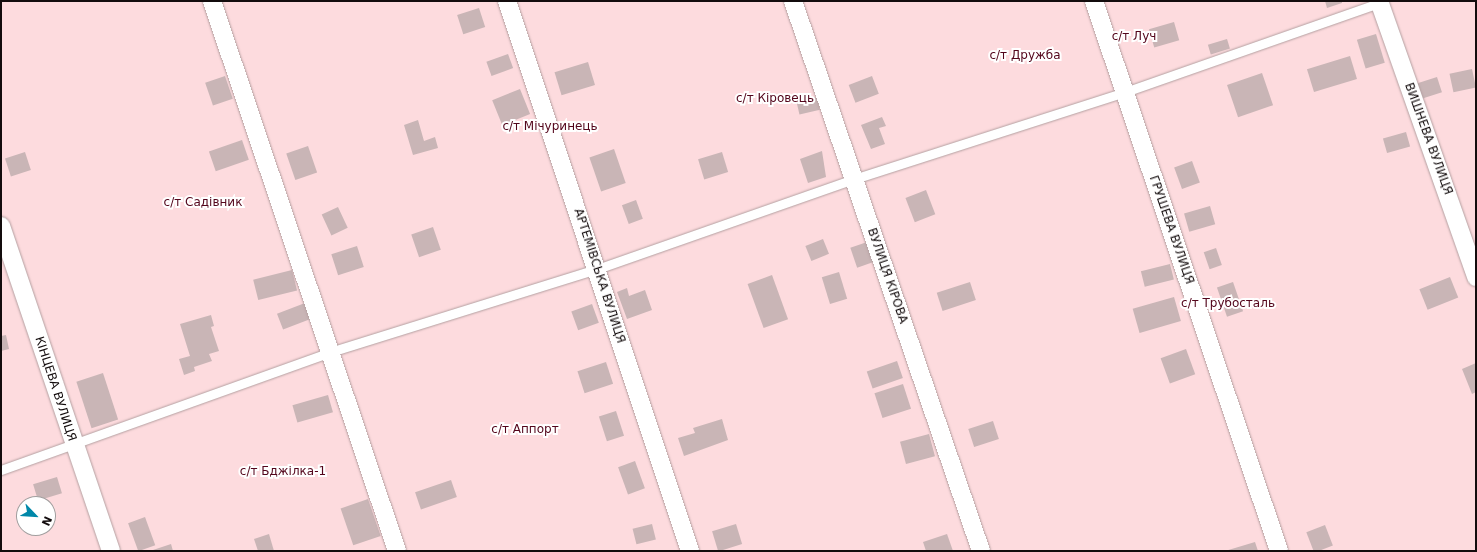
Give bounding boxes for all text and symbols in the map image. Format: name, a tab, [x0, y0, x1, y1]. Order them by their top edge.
park label: с/т Луч	[1112, 30, 1156, 44]
park label: с/т Дружба	[989, 49, 1061, 63]
street label: ВИШНЕВА ВУЛИЦЯ	[1401, 81, 1455, 197]
park label: с/т Кіровець	[736, 92, 814, 106]
park label: с/т Мічуринець	[502, 120, 598, 134]
street label: ГРУШЕВА ВУЛИЦЯ	[1146, 174, 1196, 286]
park label: с/т Садівник	[164, 196, 242, 210]
street label: АРТЕМІВСЬКА ВУЛИЦЯ	[570, 207, 628, 345]
street label: ВУЛИЦЯ КІРОВА	[864, 226, 910, 326]
park label: с/т Трубосталь	[1181, 297, 1275, 311]
street label: КІНЦЕВА ВУЛИЦЯ	[31, 335, 79, 443]
park label: с/т Аппорт	[491, 423, 559, 437]
park label: с/т Бджілка-1	[240, 465, 326, 479]
north arrow	[16, 496, 56, 536]
text: N	[39, 514, 54, 528]

